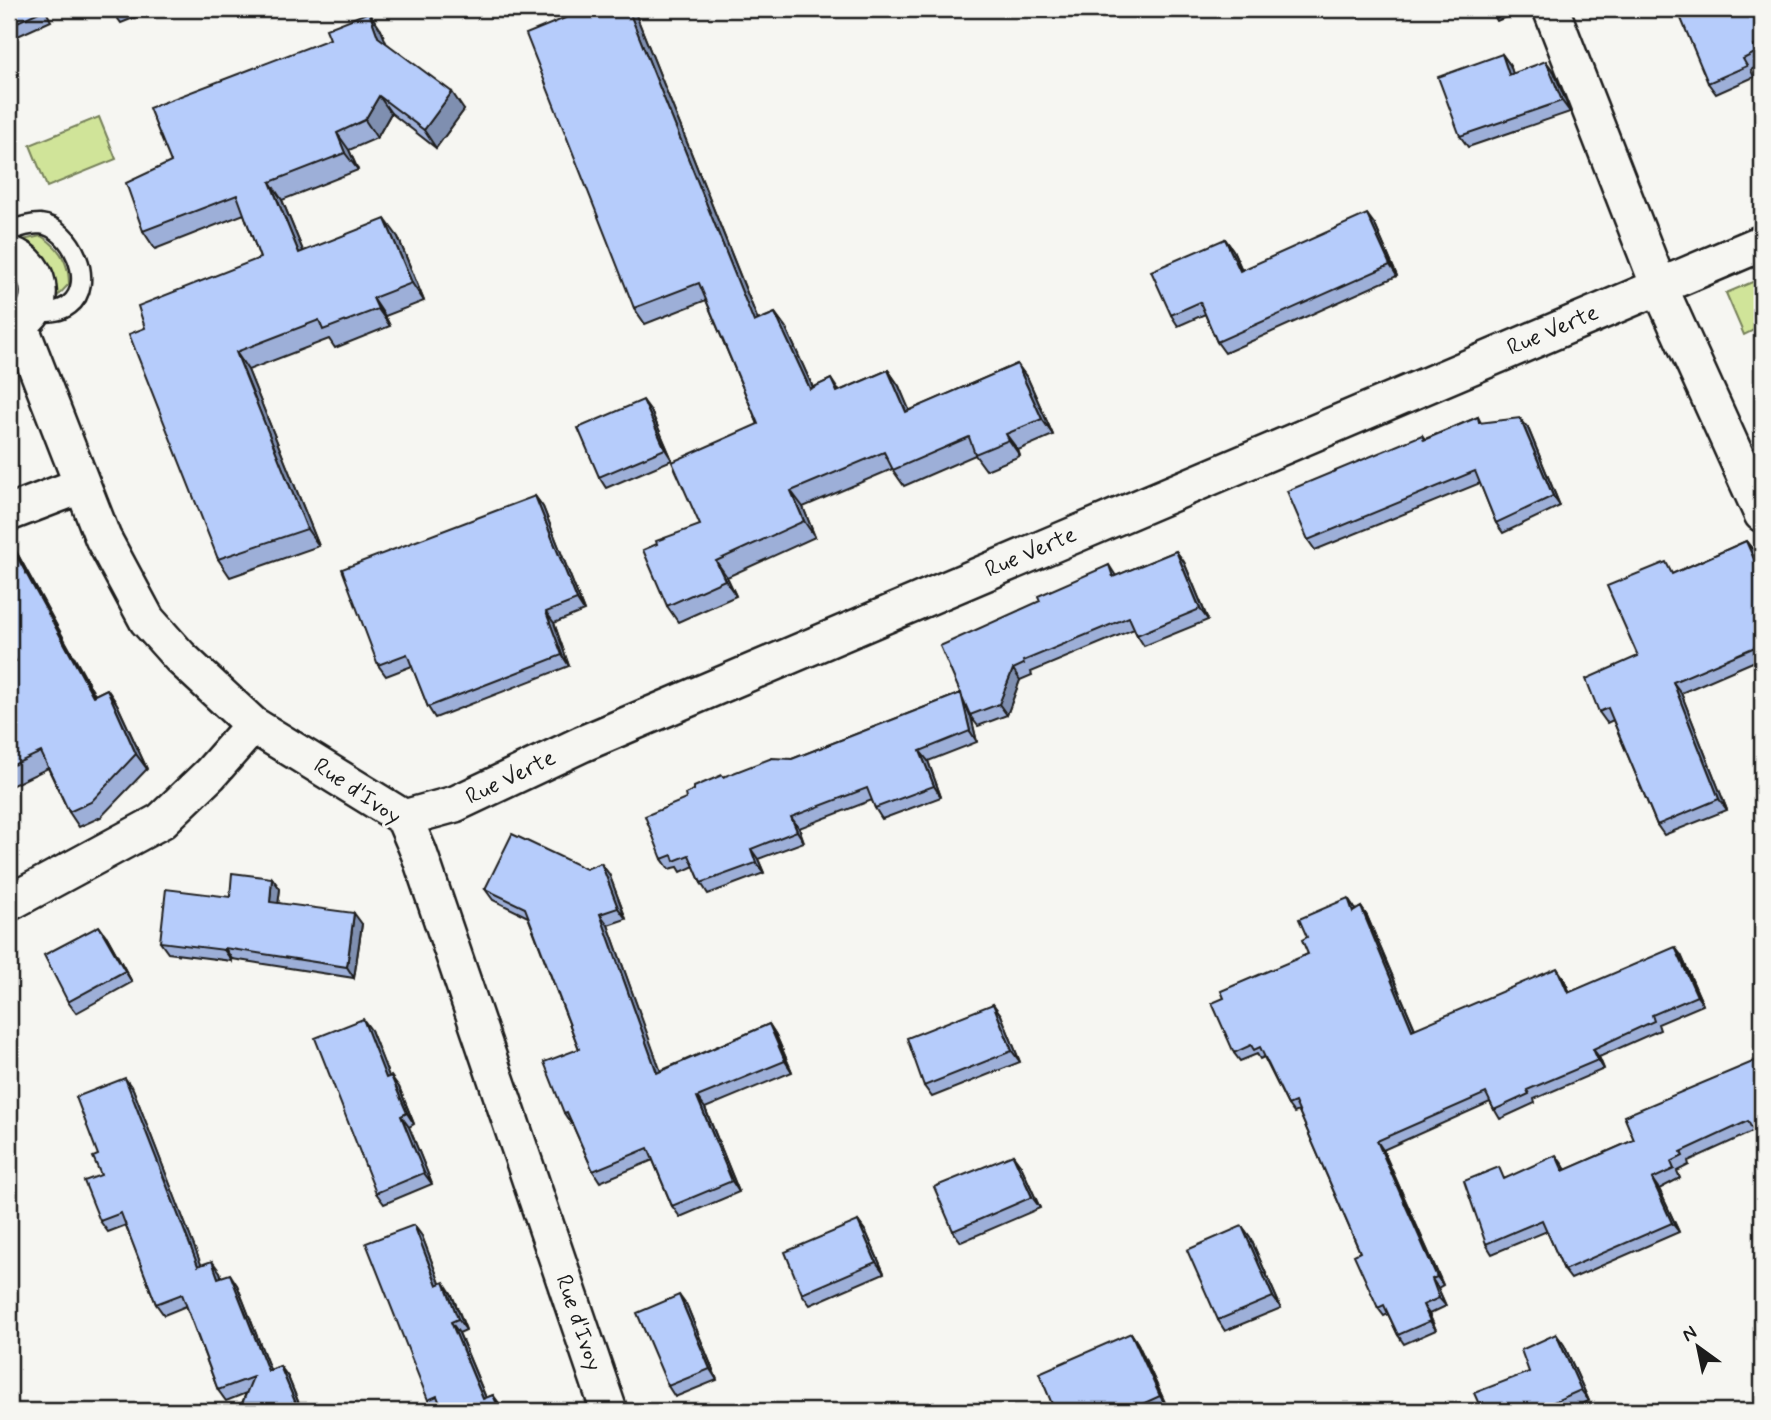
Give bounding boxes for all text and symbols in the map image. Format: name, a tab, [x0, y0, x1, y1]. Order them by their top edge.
street label: Rue Verte	[1503, 298, 1603, 364]
street label: Rue Verte	[981, 520, 1081, 586]
street label: Rue Verte	[461, 743, 561, 813]
street label: Rue d'Ivoy	[307, 752, 407, 832]
street label: Rue d'Ivoy	[548, 1271, 608, 1375]
north arrow	[1662, 1312, 1732, 1382]
text: N	[1677, 1320, 1702, 1348]

